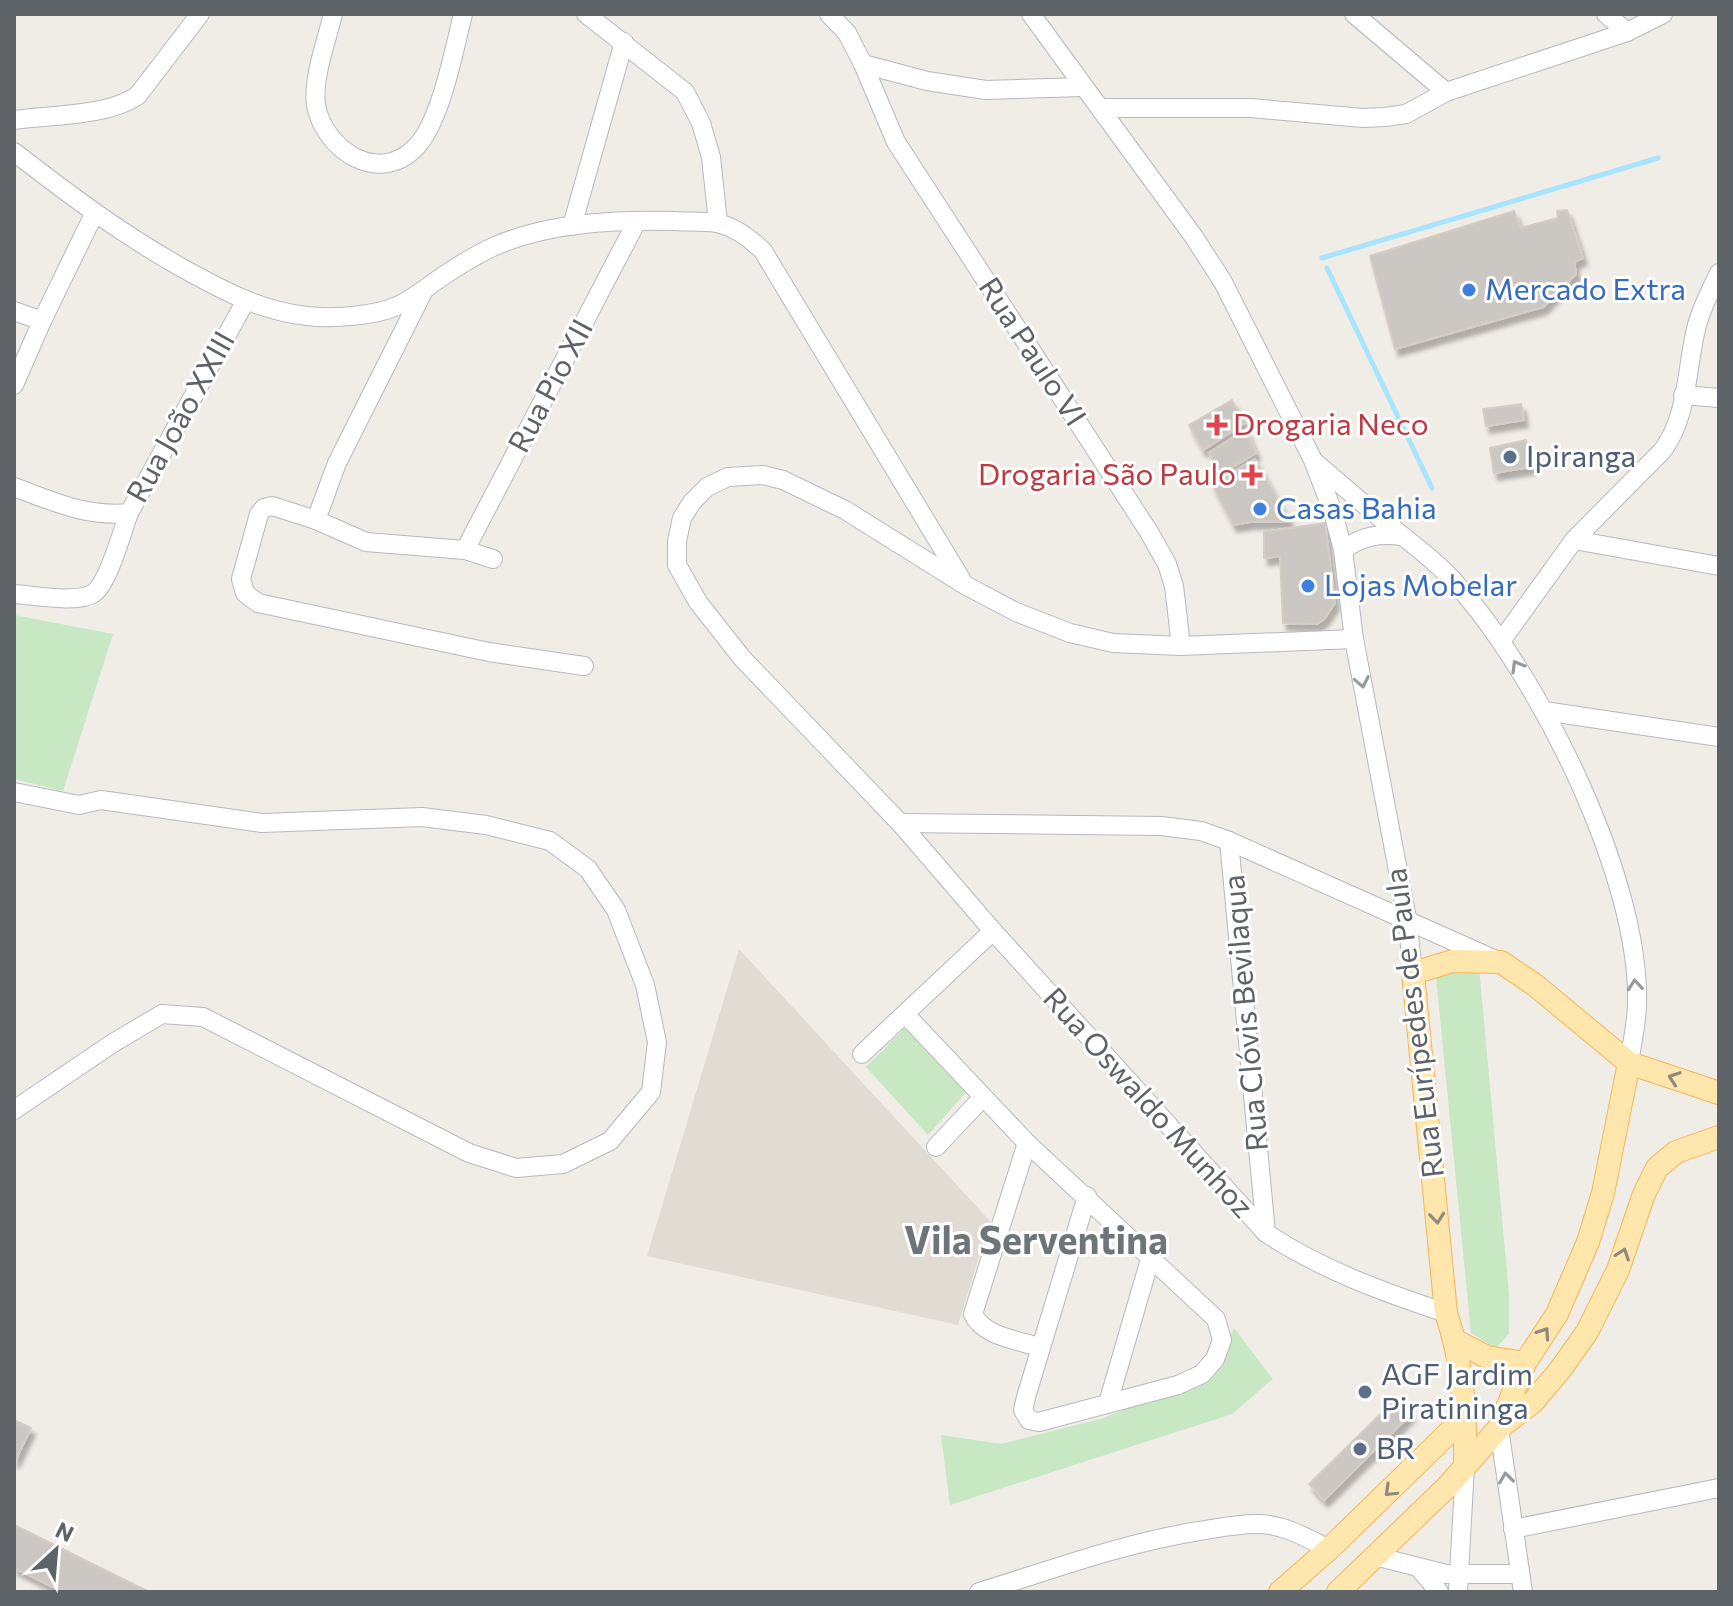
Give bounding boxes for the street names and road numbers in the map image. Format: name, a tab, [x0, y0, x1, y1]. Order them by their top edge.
street label: Rua Paulo VI	[972, 269, 1096, 432]
street label: Rua Pio XII	[498, 312, 599, 458]
street label: Rua João XXIII	[117, 324, 241, 508]
street label: Rua Eurípedes de Paula	[1375, 866, 1450, 1180]
street label: Rua Clóvis Bevilaqua	[1213, 873, 1274, 1153]
street label: Rua Oswaldo Munhoz	[1037, 979, 1263, 1224]

